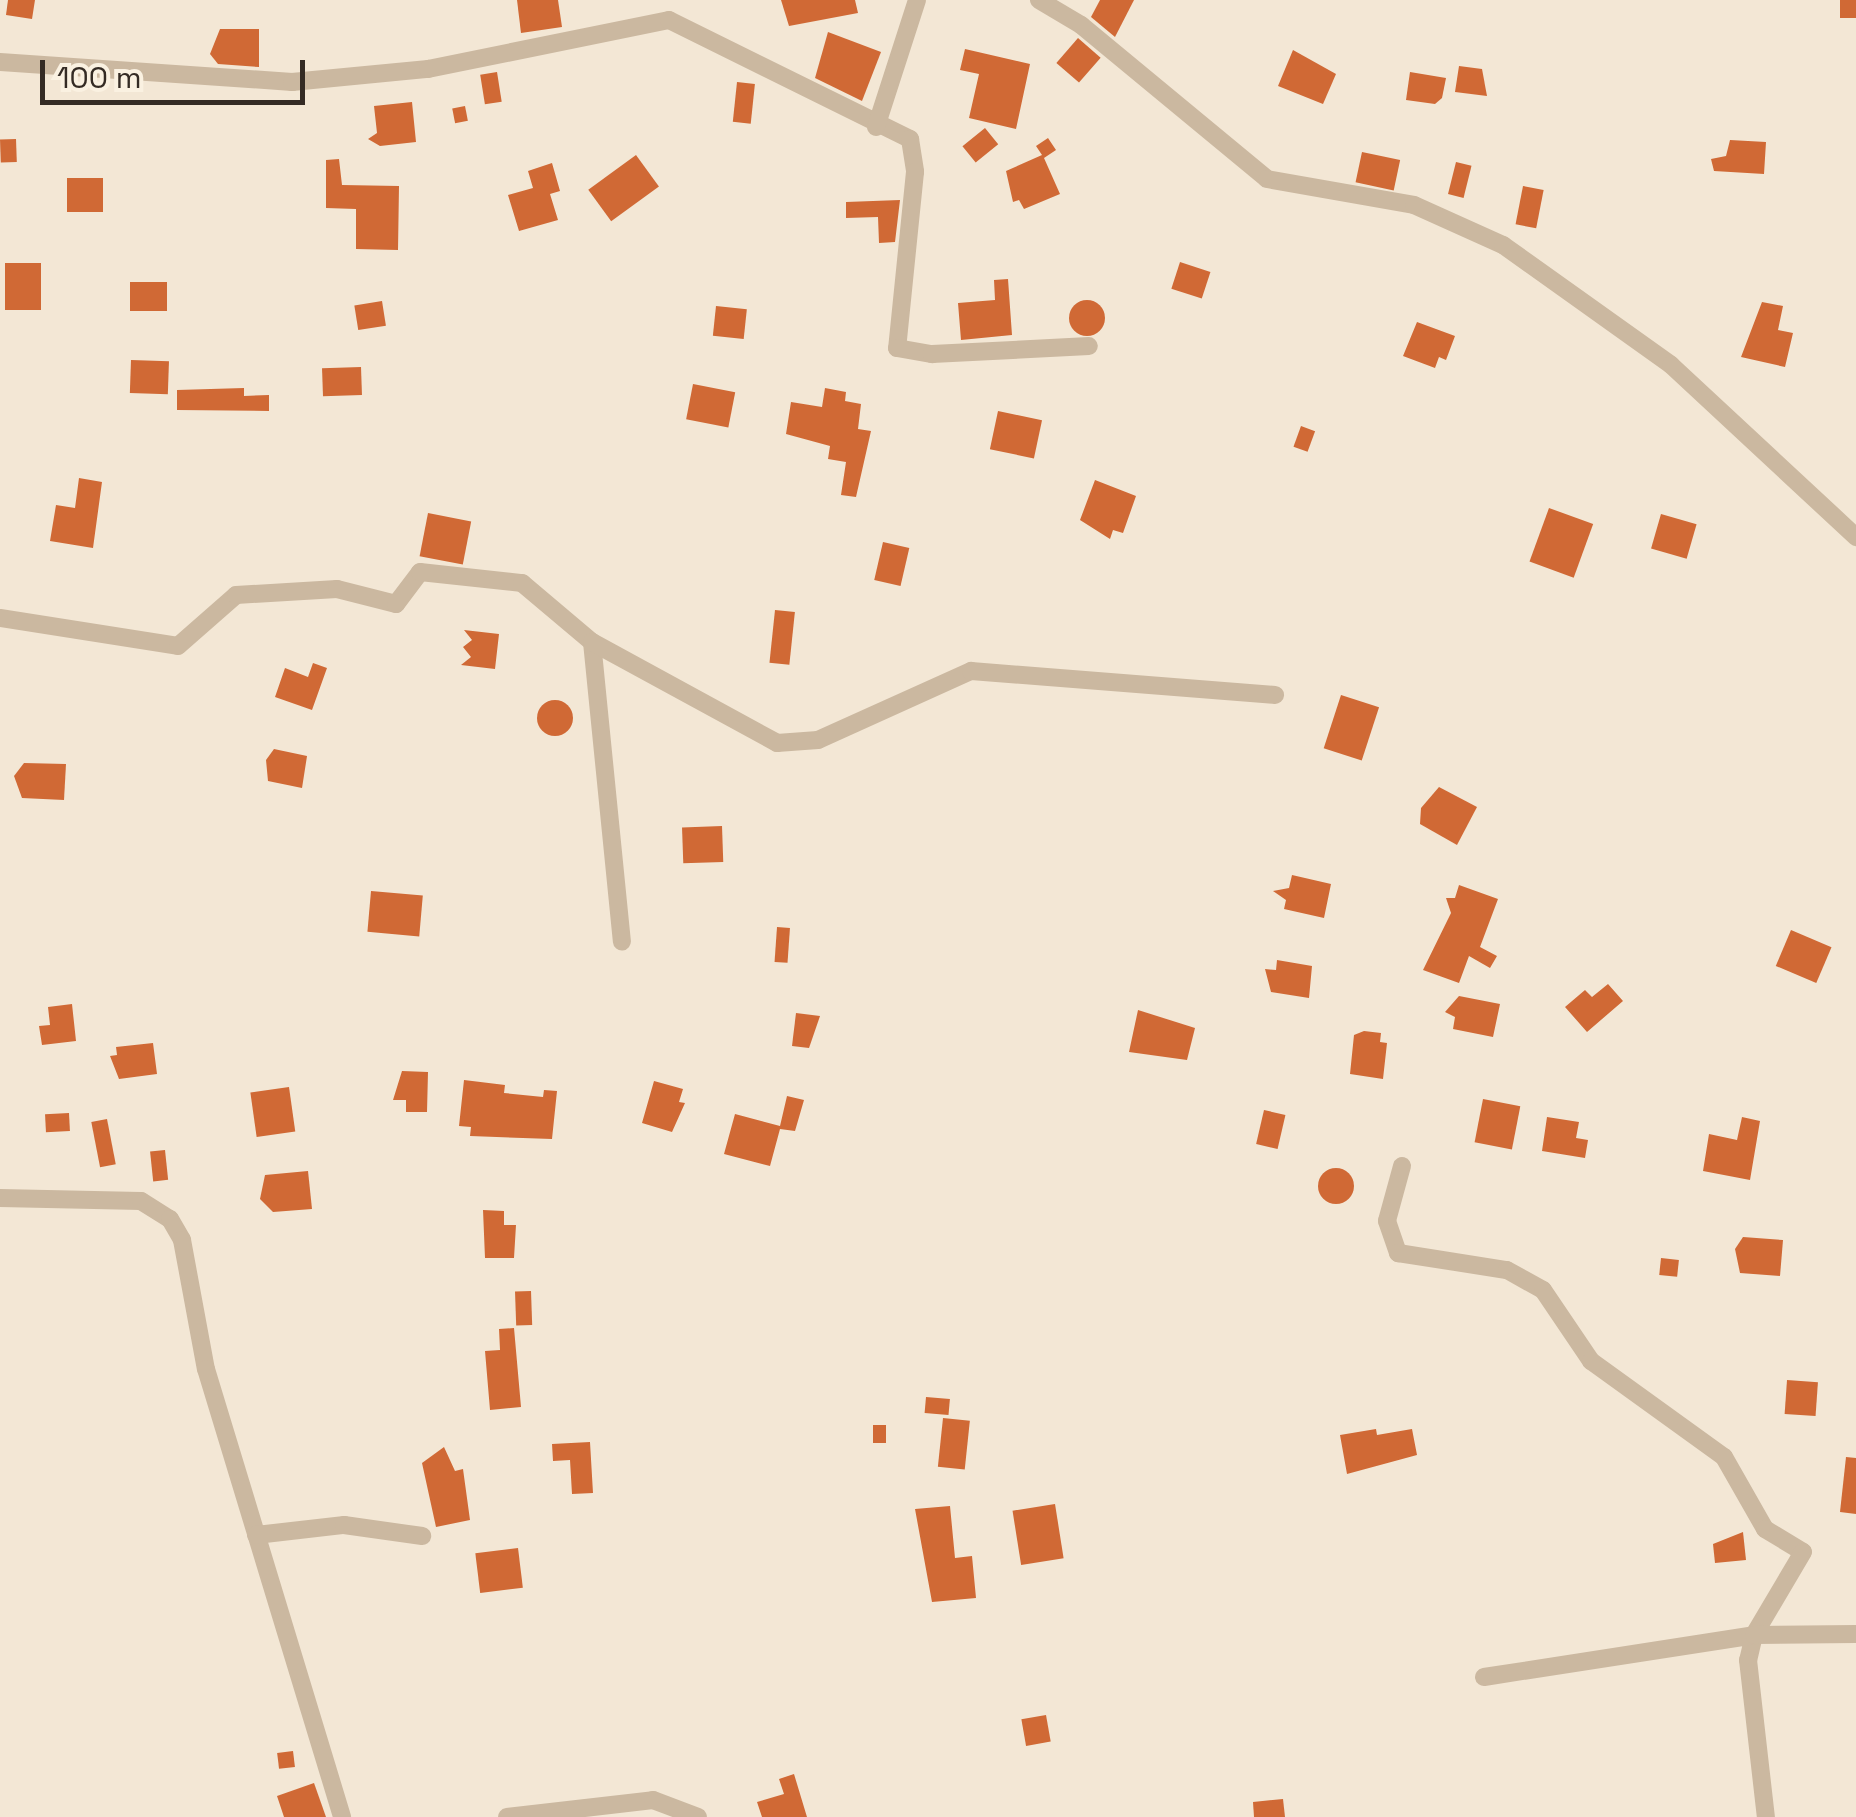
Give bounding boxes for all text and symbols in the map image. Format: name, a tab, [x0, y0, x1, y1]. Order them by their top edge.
scale bar	[45, 40, 310, 102]
text: 100 m	[57, 58, 142, 97]

